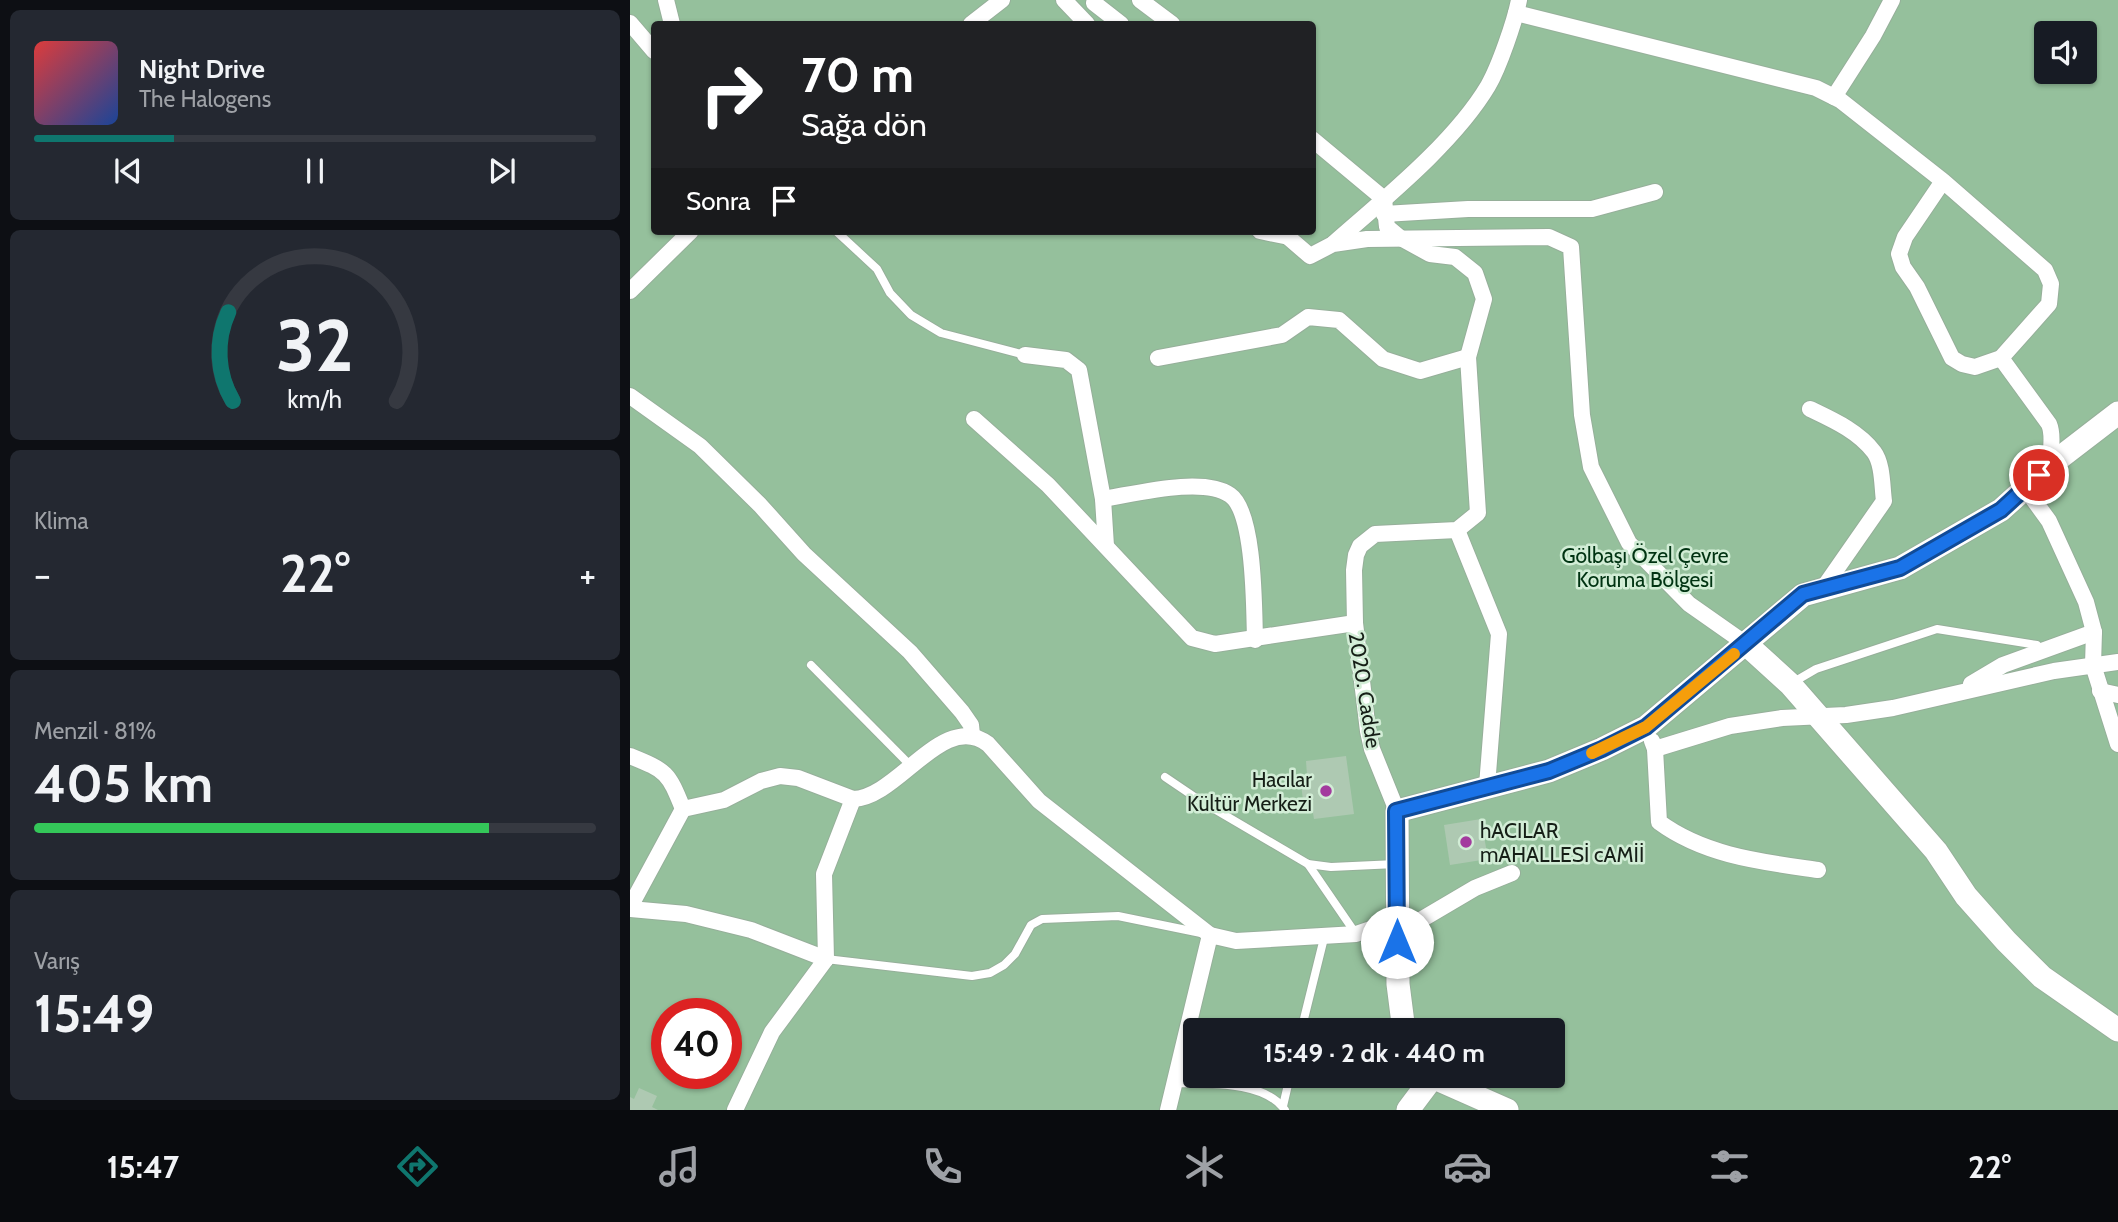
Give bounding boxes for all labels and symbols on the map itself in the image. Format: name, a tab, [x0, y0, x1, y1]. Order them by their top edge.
pin	[2009, 445, 2069, 505]
park label: Gölbaşı Özel Çevre Koruma Bölgesi	[1561, 543, 1729, 592]
street label: 2020. Cadde	[1343, 630, 1387, 750]
place label: Hacılar Kültür Merkezi	[1187, 767, 1312, 816]
marker: Hacılar Kültür Merkezi	[1318, 783, 1334, 799]
place label: hACILAR mAHALLESİ cAMİİ	[1480, 818, 1644, 867]
marker: hACILAR mAHALLESİ cAMİİ	[1458, 834, 1474, 850]
position arrow	[1360, 905, 1434, 979]
speed limit sign: 40	[651, 998, 742, 1089]

